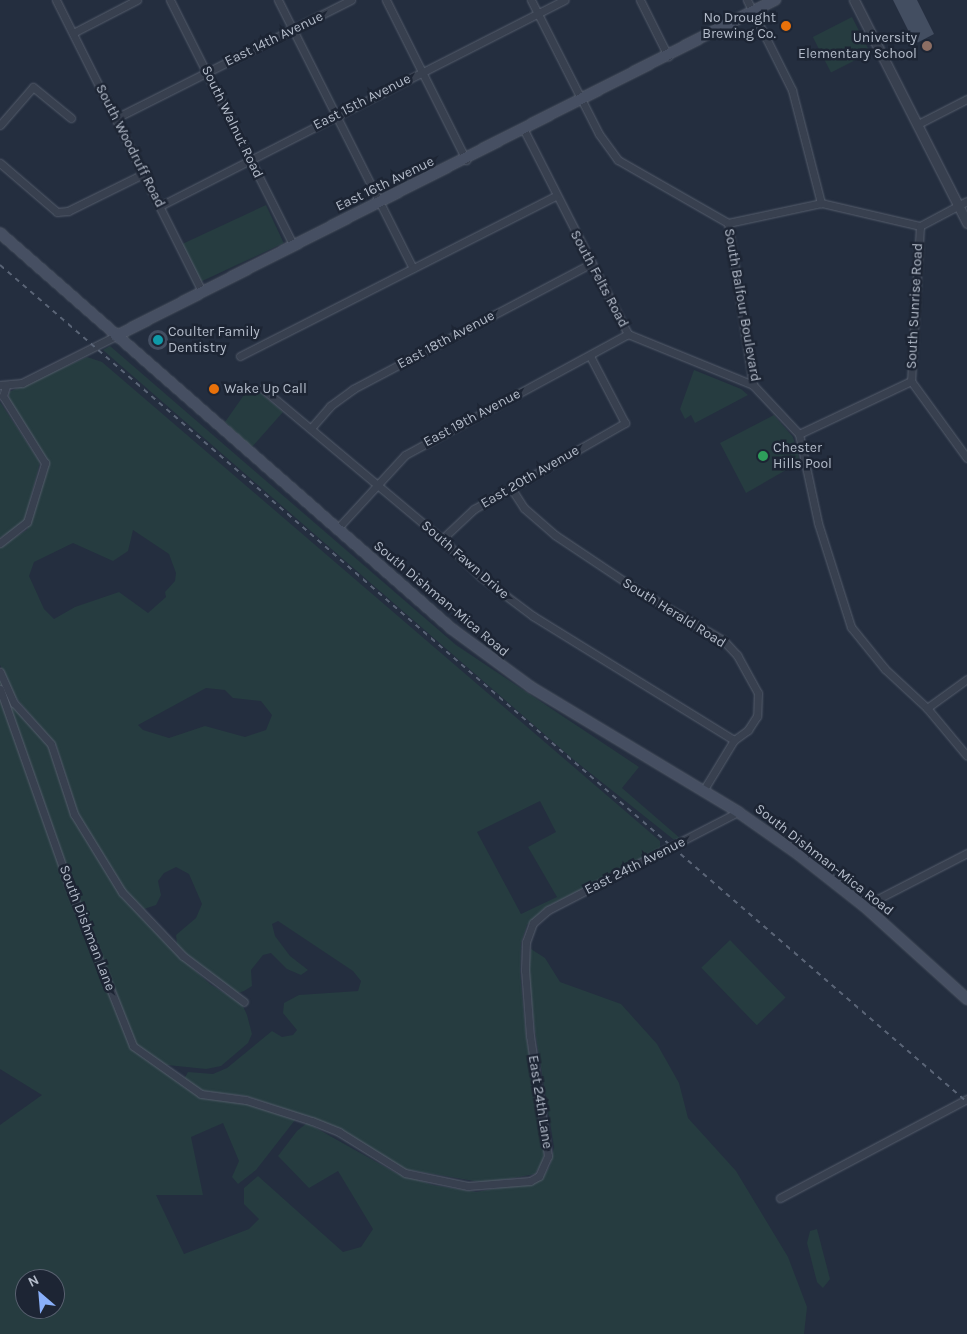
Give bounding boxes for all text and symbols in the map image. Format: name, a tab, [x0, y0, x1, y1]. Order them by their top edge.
street label: East 14th Avenue	[222, 8, 326, 70]
place label: No Drought Brewing Co.	[702, 10, 776, 42]
marker: No Drought Brewing Co.	[780, 20, 792, 32]
place label: University Elementary School	[798, 30, 917, 62]
marker: University Elementary School	[921, 40, 933, 52]
street label: South Walnut Road	[197, 63, 267, 181]
street label: East 15th Avenue	[310, 70, 414, 134]
street label: South Woodruff Road	[92, 82, 168, 210]
street label: East 16th Avenue	[333, 153, 437, 215]
street label: South Felts Road	[566, 227, 632, 331]
street label: South Balfour Boulevard	[720, 227, 764, 383]
street label: South Sunrise Road	[903, 242, 927, 370]
street label: East 18th Avenue	[394, 307, 498, 373]
place label: Coulter Family Dentistry	[168, 324, 260, 357]
marker: Coulter Family Dentistry	[152, 334, 164, 346]
place label: Wake Up Call	[224, 381, 307, 397]
marker: Wake Up Call	[208, 383, 220, 395]
street label: East 19th Avenue	[421, 385, 523, 451]
place label: Chester Hills Pool	[773, 440, 832, 472]
street label: East 20th Avenue	[478, 442, 582, 512]
marker: Chester Hills Pool	[757, 450, 769, 462]
street label: South Fawn Drive	[418, 517, 512, 603]
street label: South Dishman-Mica Road	[370, 537, 512, 661]
street label: South Herald Road	[619, 574, 729, 652]
street label: South Dishman-Mica Road	[751, 801, 897, 919]
street label: East 24th Avenue	[582, 833, 688, 899]
street label: South Dishman Lane	[55, 863, 119, 993]
street label: East 24th Lane	[524, 1054, 556, 1150]
north arrow	[15, 1269, 65, 1319]
text: N	[25, 1271, 42, 1291]

